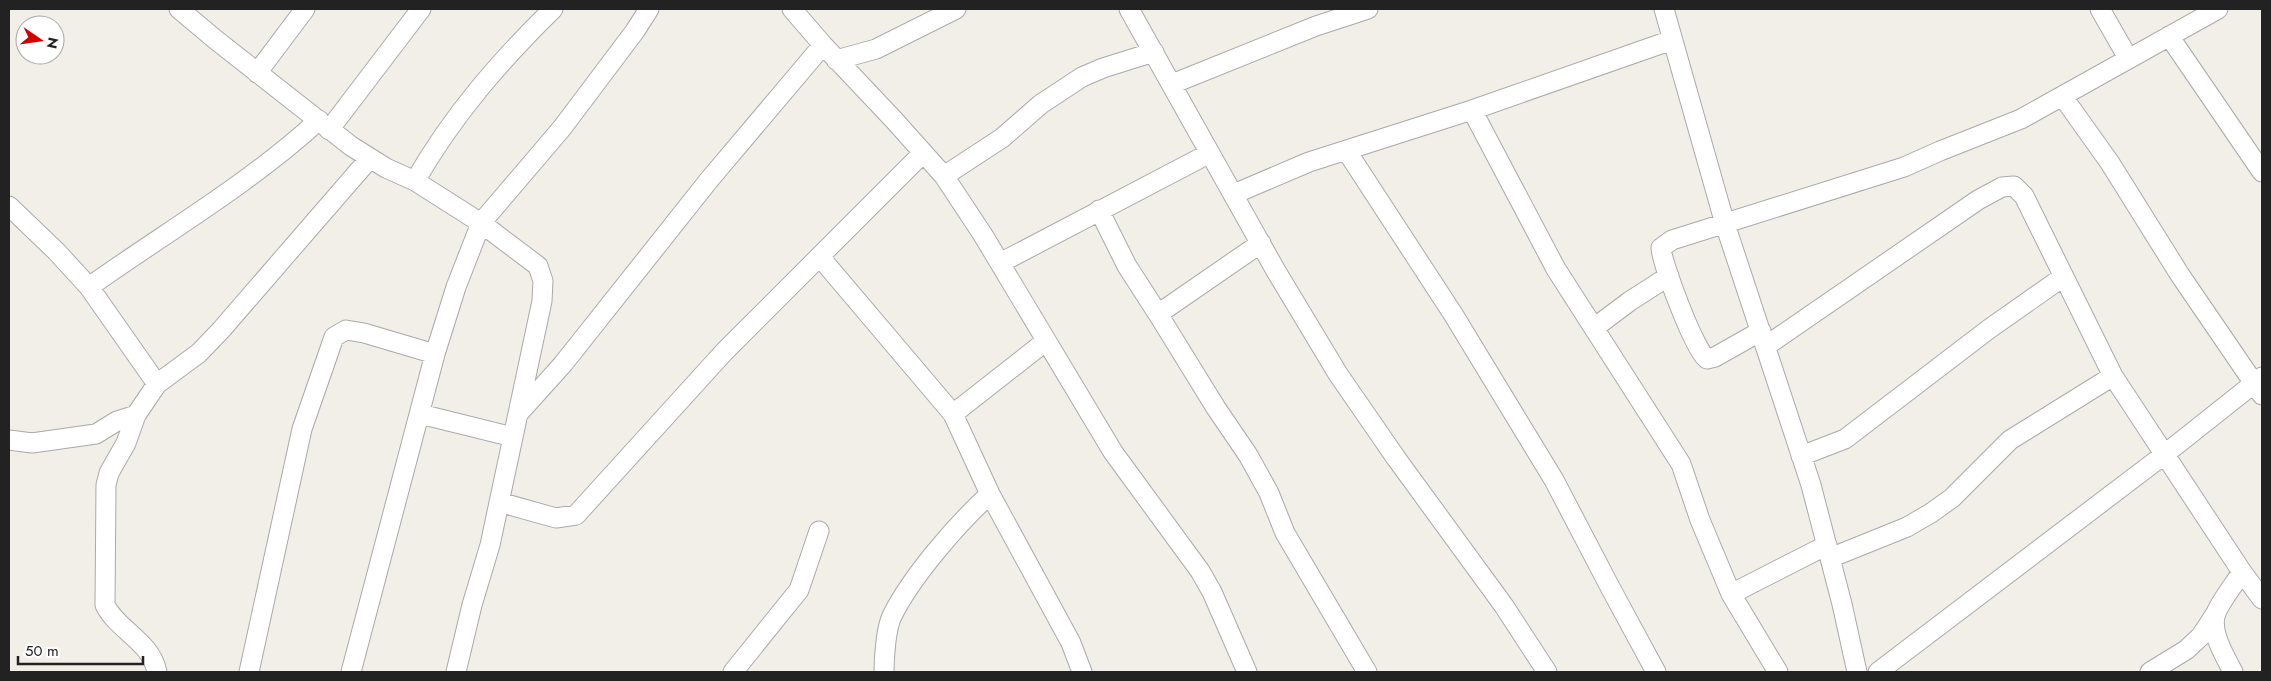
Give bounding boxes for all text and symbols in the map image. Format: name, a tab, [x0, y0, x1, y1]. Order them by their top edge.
north arrow	[15, 15, 65, 65]
text: N	[42, 35, 64, 51]
scale bar	[18, 634, 142, 666]
text: 50 m	[25, 640, 59, 662]

